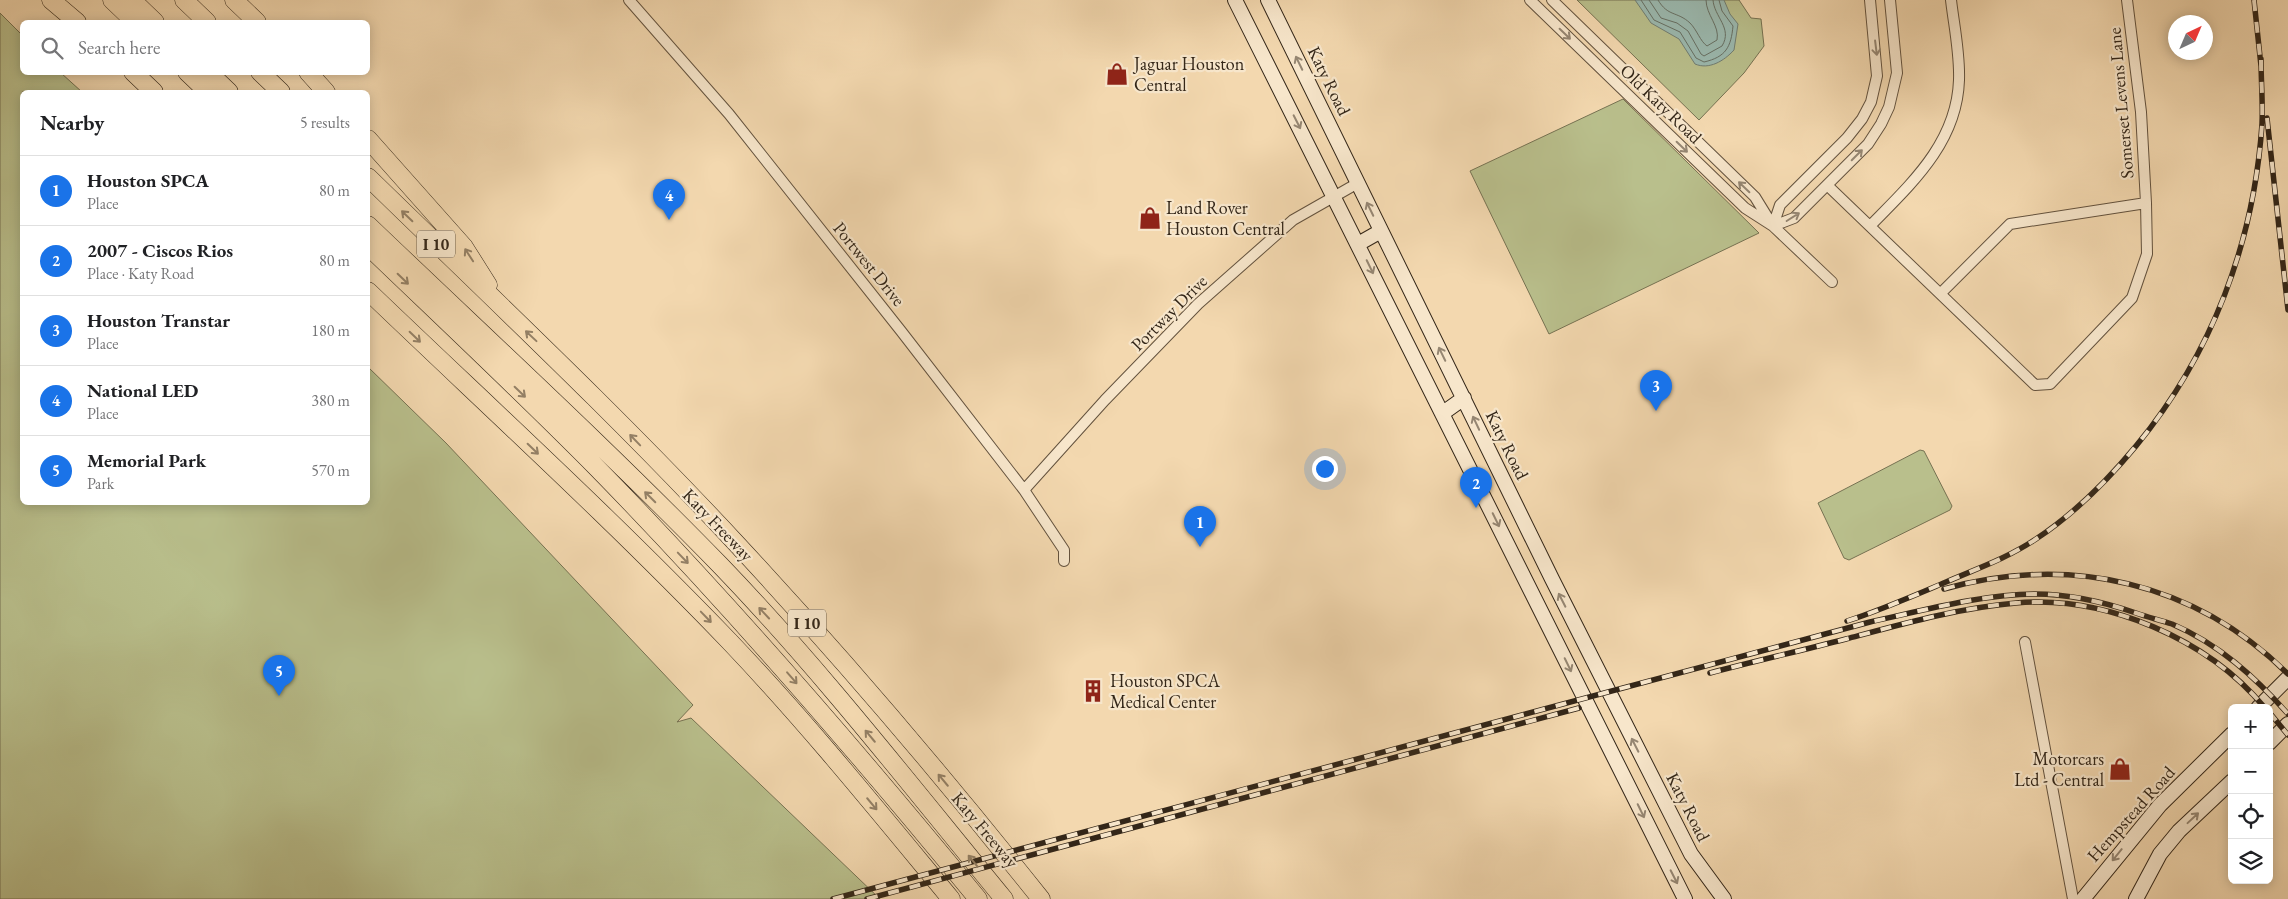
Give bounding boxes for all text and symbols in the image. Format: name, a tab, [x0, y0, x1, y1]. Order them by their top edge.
north arrow	[2168, 15, 2213, 60]
search box	[20, 20, 370, 75]
street label: Somerset Levens Lane	[2102, 27, 2139, 180]
one-way arrow	[1559, 28, 1572, 40]
icon: search	[38, 34, 66, 62]
text: Search here	[78, 35, 160, 60]
one-way arrow	[1871, 40, 1881, 56]
street label: Katy Road	[1303, 42, 1356, 120]
place label: Jaguar Houston Central	[1132, 52, 1245, 96]
one-way arrow	[1294, 56, 1303, 71]
street label: Old Katy Road	[1616, 59, 1708, 149]
shop icon: Jaguar Houston Central	[1104, 61, 1130, 87]
text: Nearby	[40, 109, 104, 136]
text: 5 results	[300, 112, 350, 133]
one-way arrow	[1292, 114, 1302, 129]
one-way arrow	[1676, 141, 1688, 153]
one-way arrow	[1851, 149, 1863, 161]
text: Houston SPCA	[87, 168, 209, 193]
pin: 4	[653, 179, 685, 220]
text: 1	[52, 180, 60, 201]
text: 80 m	[319, 180, 350, 201]
one-way arrow	[1738, 181, 1750, 193]
text: Place	[87, 193, 119, 214]
place label: Land Rover Houston Central	[1166, 196, 1285, 240]
one-way arrow	[1365, 201, 1375, 216]
shop icon: Land Rover Houston Central	[1137, 205, 1163, 231]
one-way arrow	[401, 210, 414, 222]
one-way arrow	[1786, 211, 1800, 221]
street label: Portwest Drive	[828, 217, 910, 311]
road number: I 10	[417, 230, 455, 258]
text: 2007 - Ciscos Rios	[87, 238, 233, 263]
one-way arrow	[464, 249, 474, 263]
text: 2	[52, 250, 60, 271]
text: 80 m	[319, 250, 350, 271]
one-way arrow	[1366, 259, 1375, 274]
text: Place · Katy Road	[87, 263, 194, 284]
street label: Portway Drive	[1126, 270, 1212, 356]
one-way arrow	[396, 273, 409, 285]
text: Houston Transtar	[87, 308, 230, 333]
text: 3	[52, 320, 60, 341]
text: 180 m	[311, 320, 350, 341]
one-way arrow	[525, 330, 538, 342]
one-way arrow	[409, 331, 422, 343]
text: Place	[87, 333, 119, 354]
one-way arrow	[1437, 347, 1446, 362]
pin: 3	[1640, 370, 1672, 411]
text: National LED	[87, 378, 198, 403]
one-way arrow	[514, 386, 526, 398]
text: 4	[52, 390, 60, 411]
text: 380 m	[311, 390, 350, 411]
text: Place	[87, 403, 119, 424]
street label: Katy Road	[1481, 406, 1534, 484]
one-way arrow	[1471, 416, 1480, 431]
one-way arrow	[629, 433, 641, 446]
one-way arrow	[526, 443, 539, 455]
text: Memorial Park	[87, 448, 206, 473]
your location	[1312, 456, 1338, 482]
text: 5	[52, 460, 60, 481]
text: 570 m	[311, 460, 350, 481]
pin: 2	[1460, 467, 1492, 508]
text: Park	[87, 473, 114, 494]
street label: Katy Freeway	[678, 483, 759, 566]
one-way arrow	[644, 490, 656, 503]
pin: 1	[1184, 506, 1216, 547]
one-way arrow	[1492, 512, 1501, 527]
one-way arrow	[677, 551, 689, 564]
one-way arrow	[1557, 593, 1566, 608]
one-way arrow	[758, 606, 769, 619]
road number: I 10	[788, 610, 826, 636]
one-way arrow	[699, 611, 712, 623]
pin: 5	[263, 655, 295, 696]
one-way arrow	[1564, 657, 1573, 672]
place label: Houston SPCA Medical Center	[1110, 669, 1221, 713]
one-way arrow	[787, 671, 798, 684]
building icon: Houston SPCA Medical Center	[1080, 678, 1106, 704]
map controls	[2228, 704, 2273, 884]
button: +	[2228, 704, 2273, 749]
one-way arrow	[864, 730, 875, 743]
one-way arrow	[1630, 738, 1640, 753]
place label: Motorcars Ltd - Central	[2014, 747, 2104, 791]
button: −	[2228, 749, 2273, 794]
shop icon: Motorcars Ltd - Central	[2107, 756, 2133, 782]
street label: Hempstead Road	[2082, 760, 2180, 866]
street label: Katy Road	[1661, 768, 1716, 846]
one-way arrow	[938, 774, 949, 787]
street label: Katy Freeway	[947, 787, 1024, 873]
button: locate	[2228, 794, 2273, 839]
one-way arrow	[866, 797, 877, 810]
one-way arrow	[1636, 803, 1646, 818]
one-way arrow	[2186, 812, 2199, 824]
button: layers	[2228, 839, 2273, 884]
one-way arrow	[2112, 849, 2123, 862]
one-way arrow	[967, 855, 979, 868]
one-way arrow	[1670, 869, 1679, 884]

